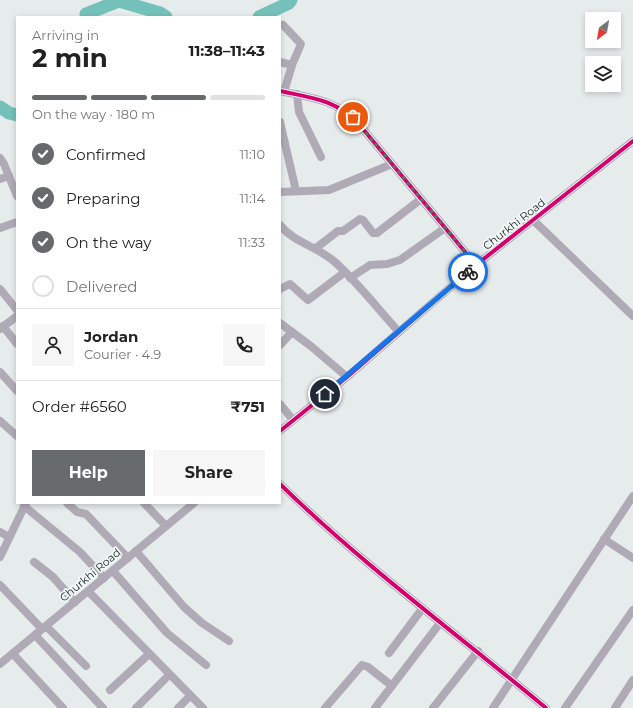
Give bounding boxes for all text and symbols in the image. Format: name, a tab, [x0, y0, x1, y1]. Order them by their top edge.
north arrow	[585, 12, 621, 48]
map controls	[585, 12, 621, 92]
text: Arriving in	[32, 27, 99, 43]
text: 11:38–11:43	[189, 41, 265, 60]
text: 2 min	[32, 42, 108, 74]
button: layers	[585, 56, 621, 92]
pin	[336, 100, 370, 134]
text: On the way · 180 m	[32, 106, 155, 122]
icon: bag	[342, 106, 364, 128]
icon: check	[32, 143, 54, 165]
text: Confirmed	[66, 145, 146, 164]
text: 11:10	[240, 146, 265, 162]
icon: check	[32, 187, 54, 209]
text: Preparing	[66, 189, 141, 208]
text: 11:14	[240, 190, 265, 206]
street label: Churkhi Road	[480, 195, 548, 253]
icon: check	[32, 231, 54, 253]
text: On the way	[66, 233, 151, 252]
text: 11:33	[238, 234, 265, 250]
courier	[448, 252, 488, 292]
icon: bike	[457, 261, 479, 283]
text: Delivered	[66, 277, 138, 296]
button: person	[32, 324, 74, 366]
button: phone	[223, 324, 265, 366]
text: Jordan	[84, 327, 138, 346]
text: Courier · 4.9	[84, 346, 161, 362]
pin	[308, 377, 342, 411]
icon: home	[314, 383, 336, 405]
text: Order #6560	[32, 397, 127, 416]
text: ₹751	[230, 397, 265, 416]
button: Help	[32, 450, 145, 496]
button: Share	[153, 450, 265, 496]
street label: Churkhi Road	[57, 545, 123, 605]

